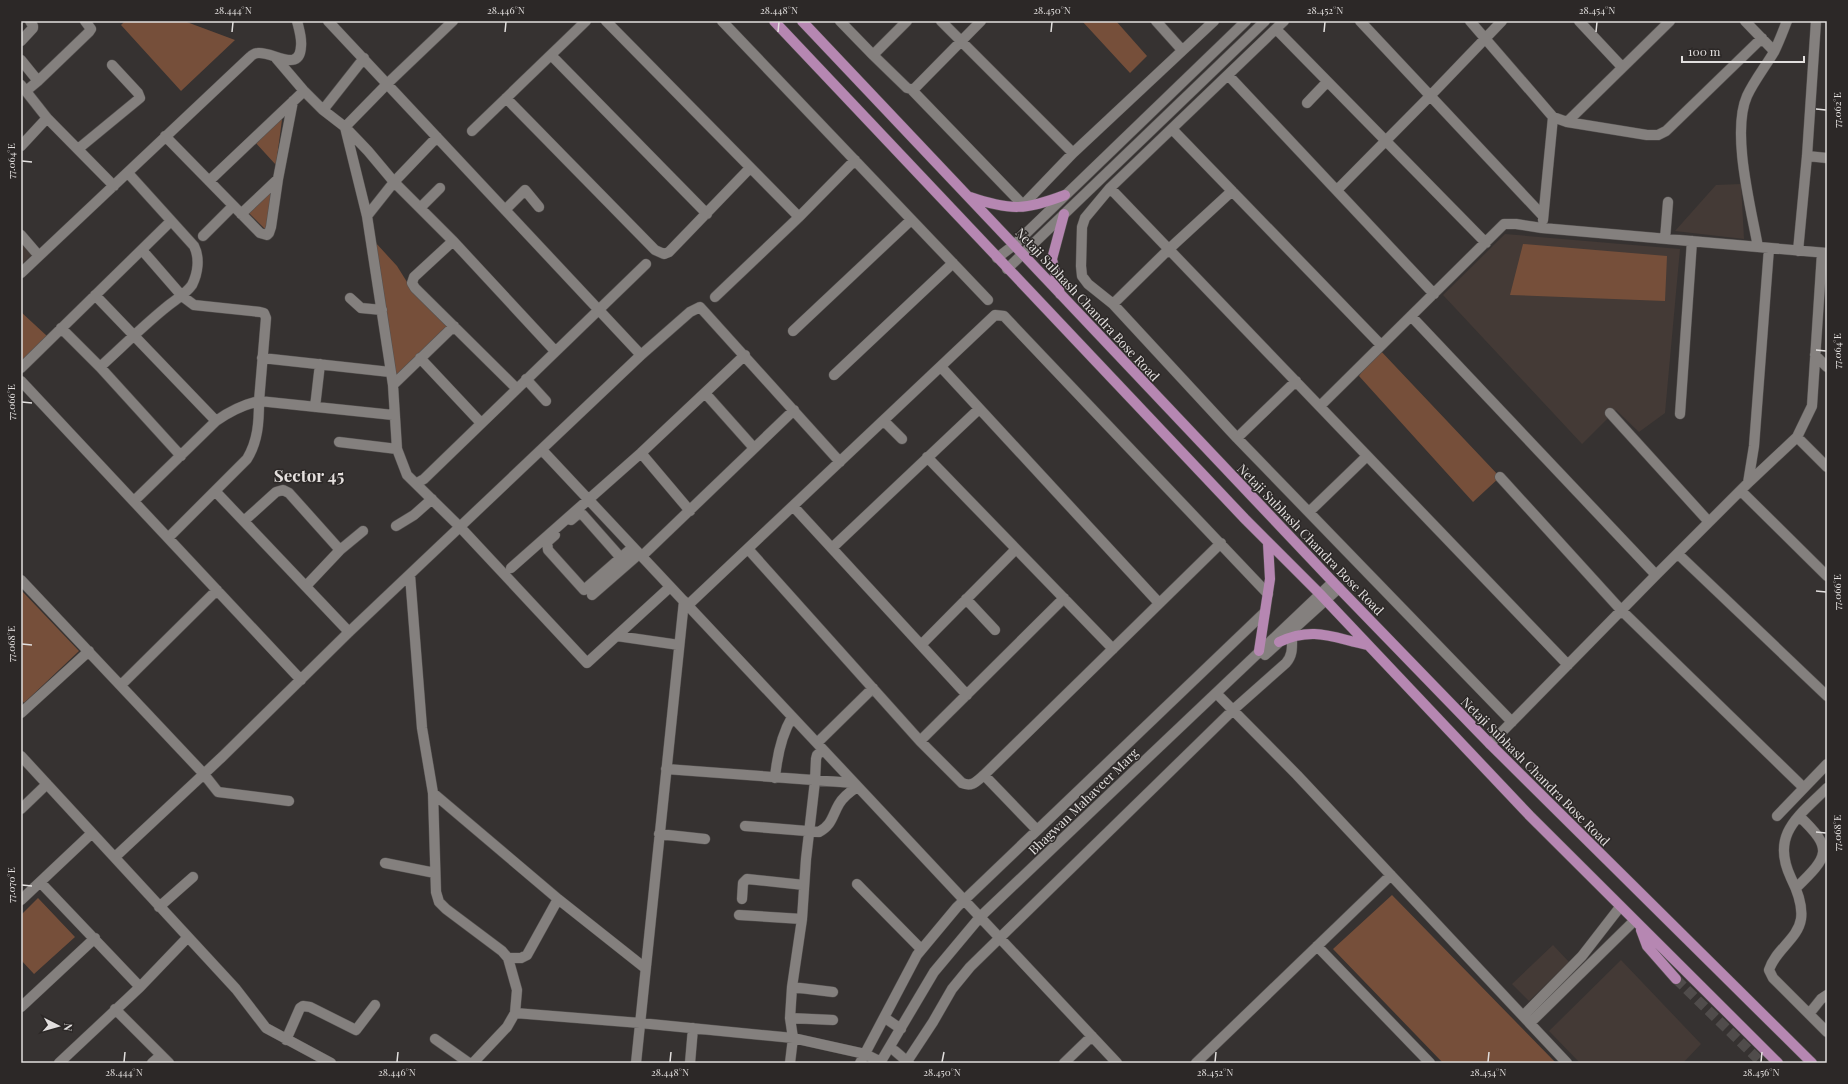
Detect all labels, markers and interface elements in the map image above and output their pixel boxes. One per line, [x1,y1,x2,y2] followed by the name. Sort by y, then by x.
[214,3,252,17] text: 28.444°N
[487,3,525,17] text: 28.446°N
[760,3,798,17] text: 28.448°N
[1033,3,1071,17] text: 28.450°N
[1307,3,1343,17] text: 28.452°N
[1579,3,1615,17] text: 28.454°N
[1682,38,1804,64] scale bar
[1688,43,1721,59] text: 100 m
[1830,92,1844,128] text: 77.062°E
[4,143,18,179] text: 77.064°E
[1012,224,1164,385] street label: Netaji Subhash Chandra Bose Road
[1830,333,1844,369] text: 77.064°E
[4,384,18,420] text: 77.066°E
[1234,460,1388,619] street label: Netaji Subhash Chandra Bose Road
[274,464,344,486] district label: Sector 45
[1830,574,1844,610] text: 77.066°E
[4,626,18,662] text: 77.068°E
[1458,693,1614,849] street label: Netaji Subhash Chandra Bose Road
[1024,744,1142,858] street label: Bhagwan Mahaveer Marg
[1830,815,1844,851] text: 77.068°E
[4,867,18,903] text: 77.070°E
[38,1006,78,1046] north arrow
[61,1022,76,1032] text: N
[105,1065,143,1079] text: 28.444°N
[378,1065,416,1079] text: 28.446°N
[651,1065,689,1079] text: 28.448°N
[923,1065,961,1079] text: 28.450°N
[1197,1065,1233,1079] text: 28.452°N
[1470,1065,1506,1079] text: 28.454°N
[1742,1065,1780,1079] text: 28.456°N

